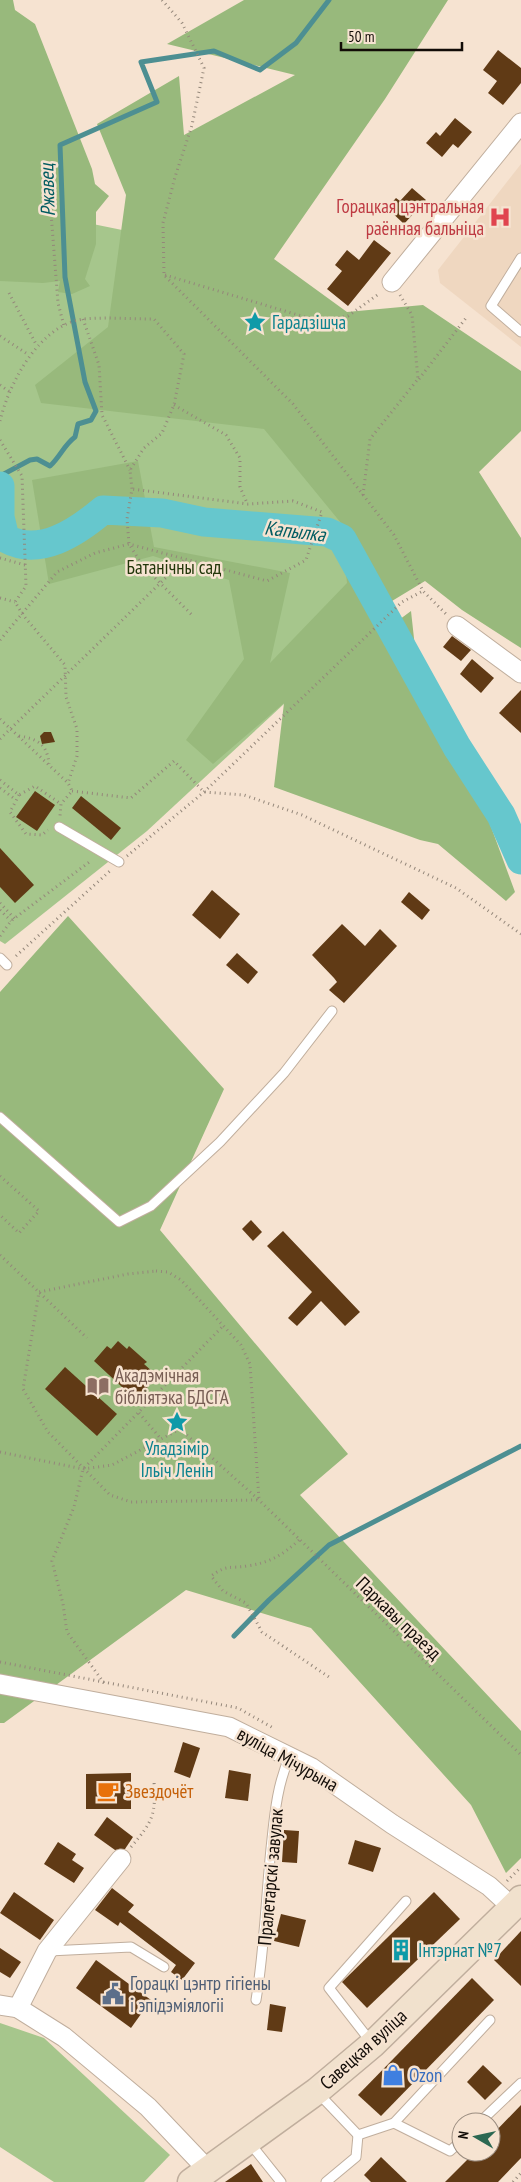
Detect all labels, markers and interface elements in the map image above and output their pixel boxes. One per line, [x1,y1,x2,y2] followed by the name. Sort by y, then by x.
[341,20,462,52] scale bar
[348,27,374,46] text: 50 m
[33,162,61,217] water label: Ржавец
[336,194,484,240] place label: Горацкая цэнтральная раённая бальніца
[487,204,513,230] hospital icon: Горацкая цэнтральная раённая бальніца
[242,309,268,335] place icon: Гарадзішча
[272,310,346,334] place label: Гарадзішча
[263,514,328,548] water label: Капылка
[127,555,222,579] park label: Батанічны сад
[115,1363,229,1409] place label: Акадэмічная бібліятэка БДСГА
[85,1373,111,1399] library icon: Акадэмічная бібліятэка БДСГА
[164,1409,190,1435] place icon: Уладзімір Ільіч Ленін
[141,1436,214,1482] place label: Уладзімір Ільіч Ленін
[351,1571,447,1665] street label: Паркавы праезд
[233,1721,343,1797] street label: вуліца Мічурына
[95,1778,121,1804] cafe icon: Звездочёт
[125,1779,194,1803] place label: Звездочёт
[252,1807,288,1946] street label: Пралетарскі завулак
[388,1937,414,1963] building icon: Інтэрнат №7
[418,1938,502,1962] place label: Інтэрнат №7
[130,1971,271,2017] place label: Горацкі цэнтр гігіены і эпідэміялогіі
[100,1981,126,2007] public building icon: Горацкі цэнтр гігіены і эпідэміялогіі
[314,2004,412,2094] street label: Савецкая вуліца
[380,2062,406,2088] shop icon: Ozon
[409,2063,442,2087] place label: Ozon
[451,2112,501,2162] north arrow
[454,2130,473,2140] text: N

